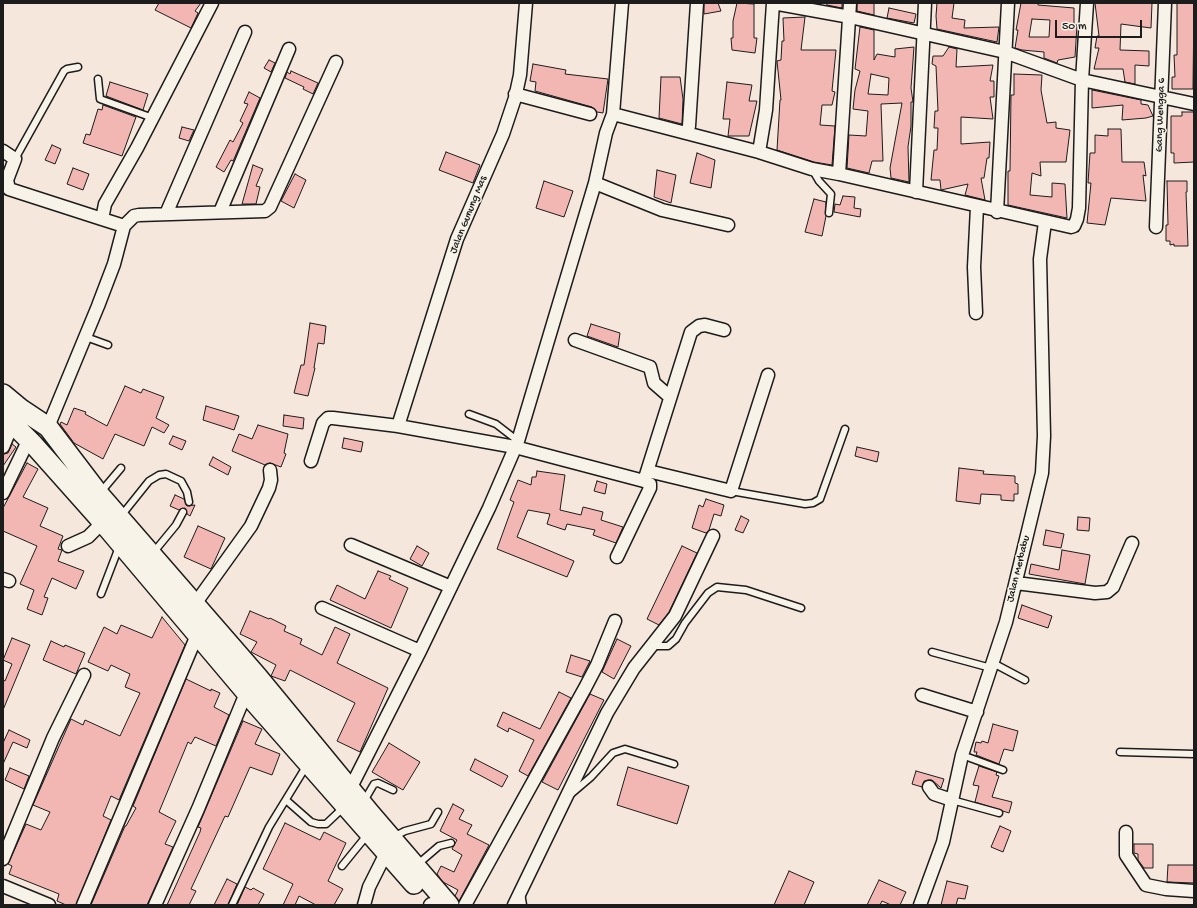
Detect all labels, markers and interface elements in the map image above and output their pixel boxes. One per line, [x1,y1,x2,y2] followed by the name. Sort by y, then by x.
[1057,12,1144,38] scale bar
[1062,20,1087,34] text: 50 m
[1153,78,1169,152] street label: Gang Wengga 6
[447,174,491,256] street label: Jalan Gunung Mas
[1004,534,1034,604] street label: Jalan Merbabu

